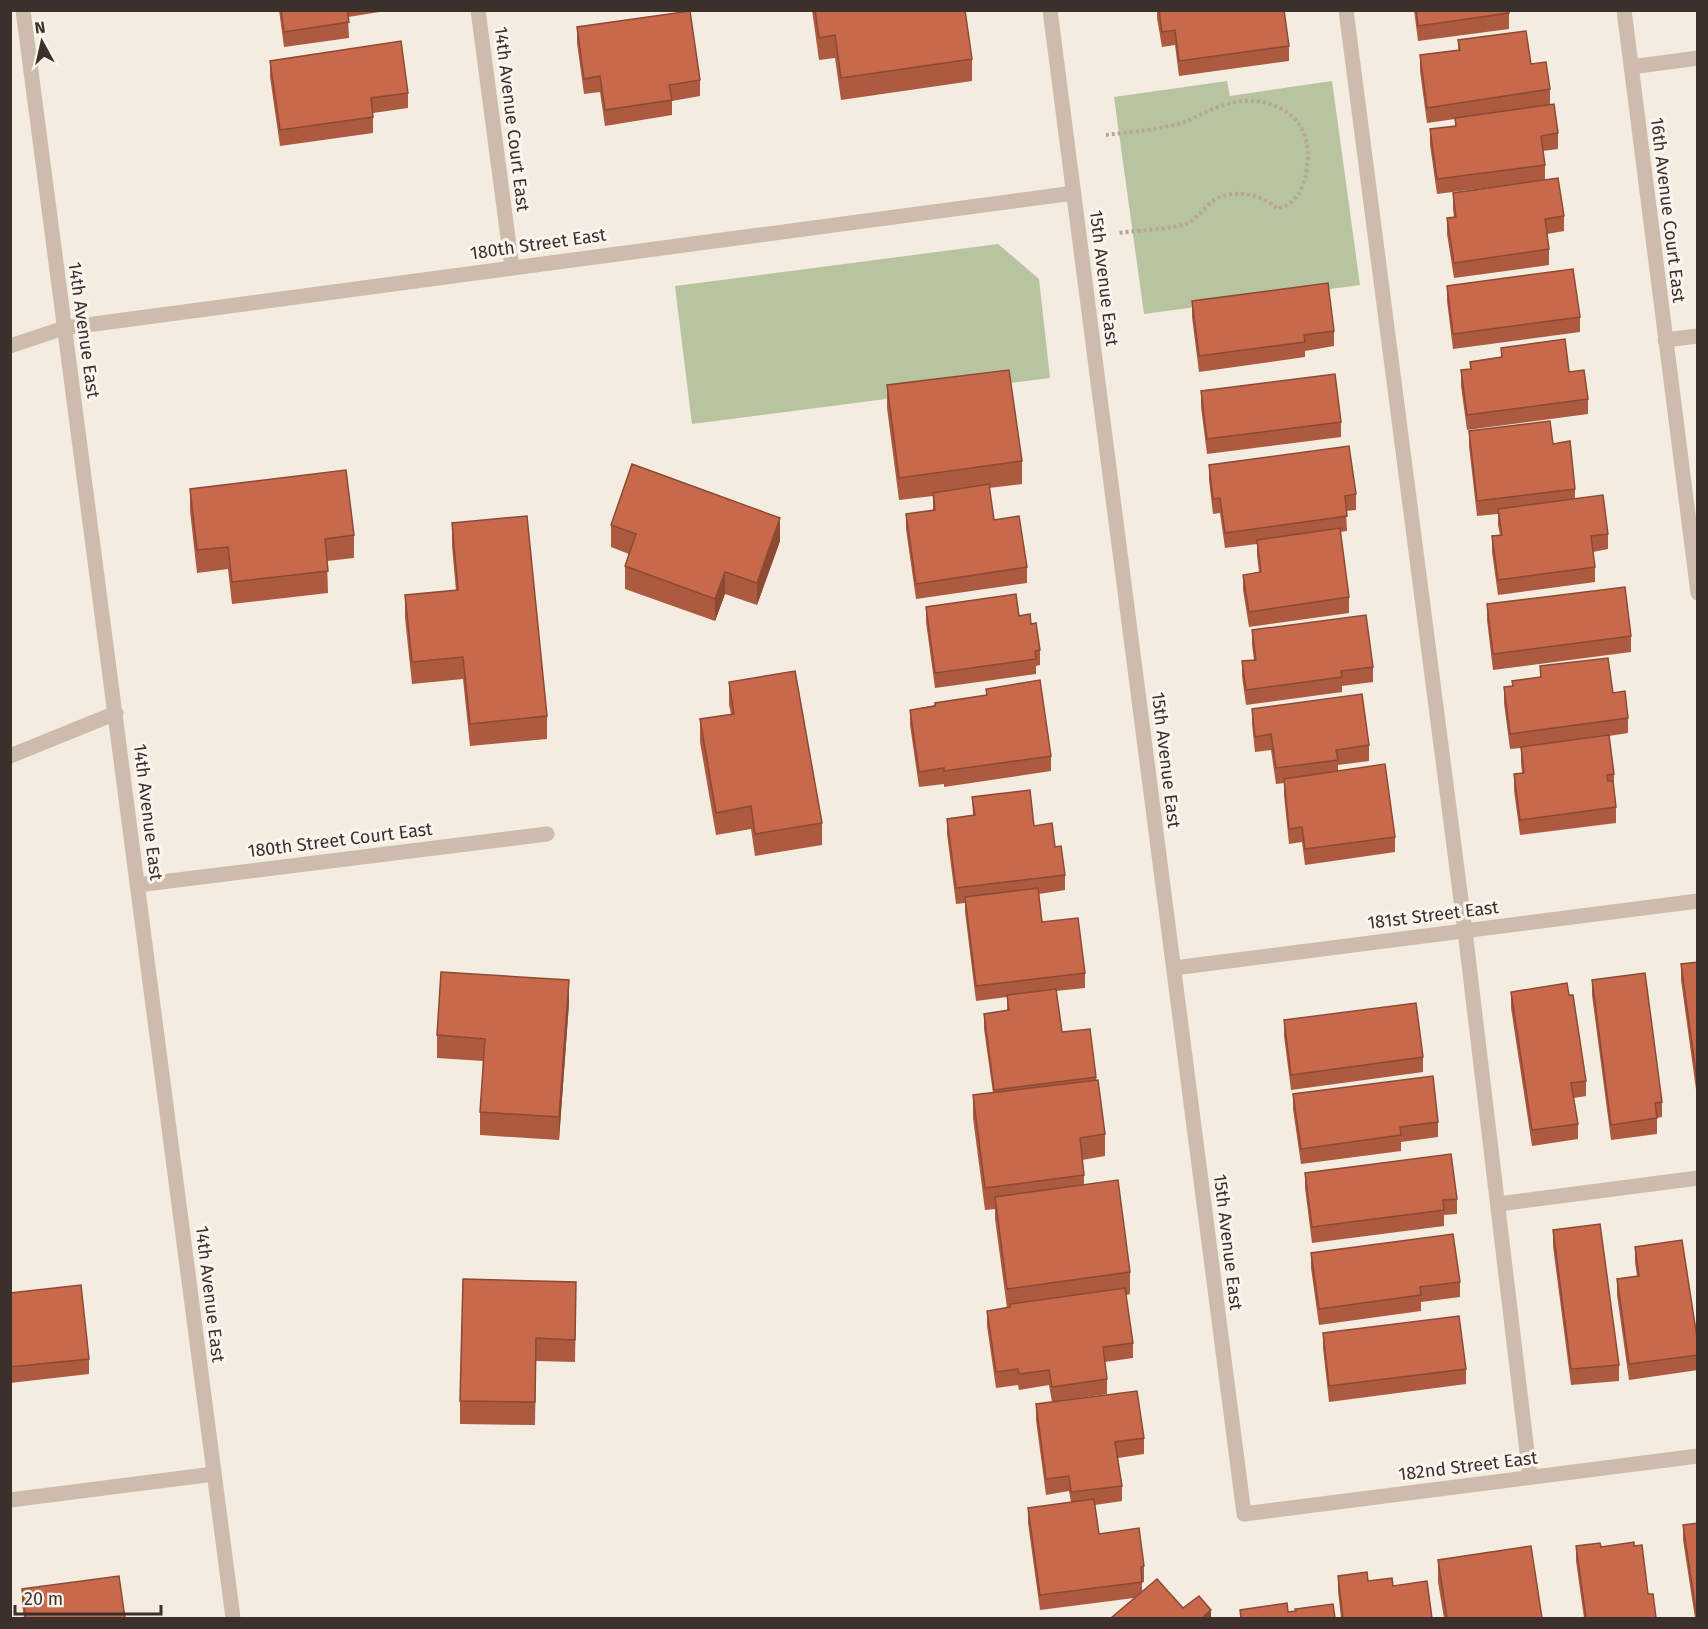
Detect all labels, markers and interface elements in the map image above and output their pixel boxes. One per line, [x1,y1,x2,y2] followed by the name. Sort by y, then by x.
[12,12,72,72] north arrow
[33,17,47,38] text: N
[490,25,534,213] street label: 14th Avenue Court East
[1646,116,1690,304] street label: 16th Avenue Court East
[1085,209,1123,348] street label: 15th Avenue East
[469,223,608,264] street label: 180th Street East
[64,260,105,400] street label: 14th Avenue East
[1147,691,1185,830] street label: 15th Avenue East
[129,742,167,882] street label: 14th Avenue East
[246,818,434,862] street label: 180th Street Court East
[1366,896,1500,934] street label: 181st Street East
[1209,1173,1247,1312] street label: 15th Avenue East
[191,1224,229,1364] street label: 14th Avenue East
[1397,1446,1539,1485] street label: 182nd Street East
[15,1578,160,1616] scale bar
[24,1588,63,1610] text: 20 m

